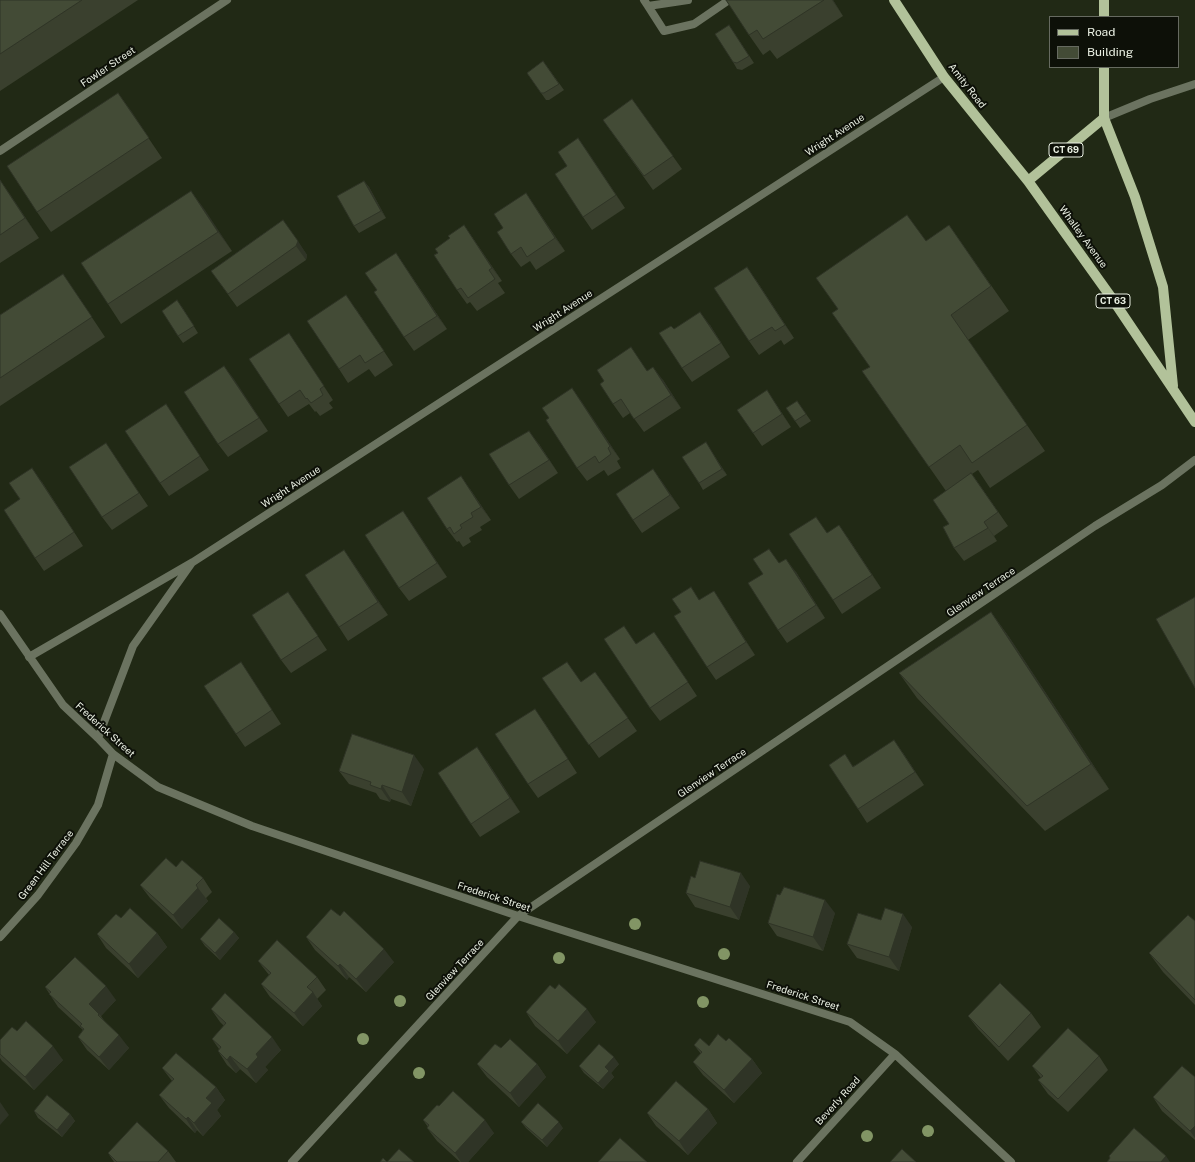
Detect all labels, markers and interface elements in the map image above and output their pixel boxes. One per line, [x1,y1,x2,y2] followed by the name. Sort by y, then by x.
[1049,16,1179,68] legend
[1087,25,1115,39] text: Road
[78,44,138,90] street label: Fowler Street
[1087,45,1133,59] text: Building
[946,61,988,111] street label: Amity Road
[803,111,867,159] street label: Wright Avenue
[1049,143,1083,157] road number: CT 69
[1056,203,1110,271] street label: Whalley Avenue
[531,287,595,335] street label: Wright Avenue
[1096,294,1130,308] road number: CT 63
[259,463,323,511] street label: Wright Avenue
[945,565,1017,619] street label: Glenview Terrace
[73,700,137,760] street label: Frederick Street
[676,746,748,800] street label: Glenview Terrace
[16,828,76,902] street label: Green Hill Terrace
[456,880,532,914] street label: Frederick Street
[423,937,487,1003] street label: Glenview Terrace
[765,979,841,1013] street label: Frederick Street
[813,1074,863,1128] street label: Beverly Road

